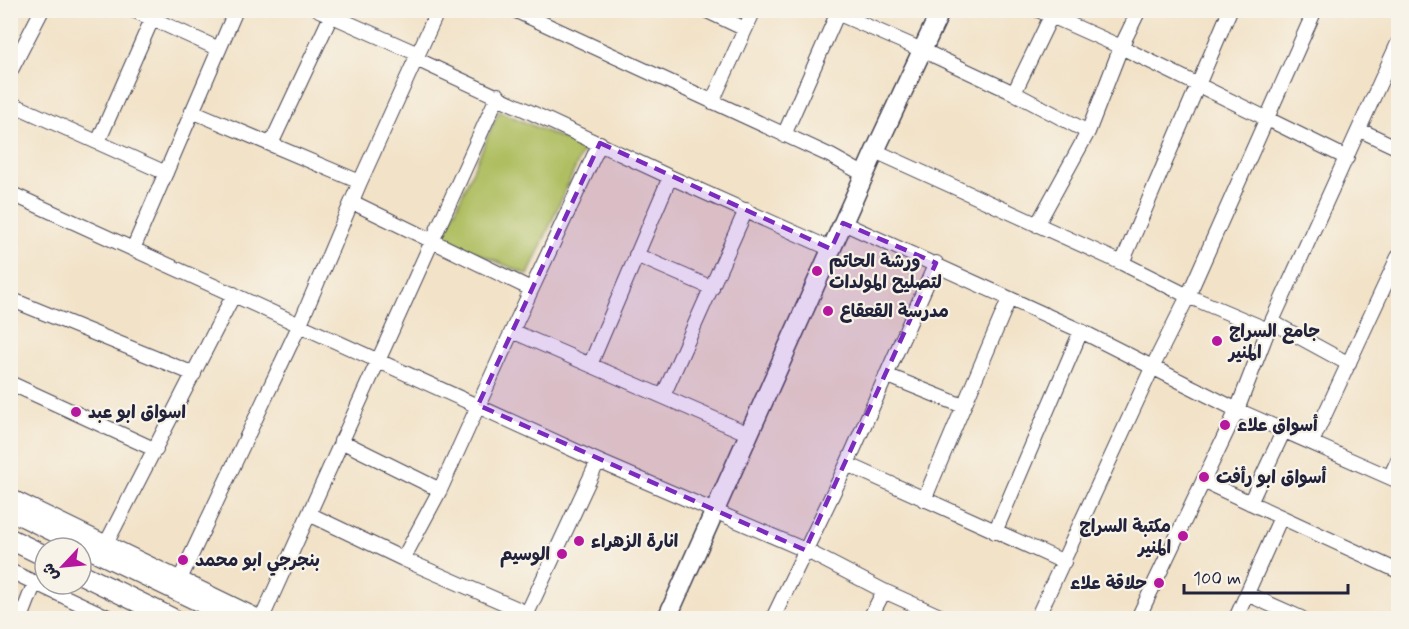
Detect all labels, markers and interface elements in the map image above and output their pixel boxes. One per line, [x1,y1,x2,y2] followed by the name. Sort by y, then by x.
[829,250,942,295] place label: ورشة الحاتم لتصليح المولدات
[810,264,824,278] marker: ورشة الحاتم لتصليح المولدات
[840,300,949,324] place label: مدرسة القعقاع
[821,304,835,318] marker: مدرسة القعقاع
[1227,320,1320,365] place label: جامع السراج المنير
[1210,334,1224,348] marker: جامع السراج المنير
[88,401,186,425] place label: اسواق ابو عبد
[69,405,83,419] marker: اسواق ابو عبد
[1237,414,1318,438] place label: أسواق علاء
[1218,418,1232,432] marker: أسواق علاء
[1216,466,1327,490] place label: أسواق ابو رأفت
[1197,470,1211,484] marker: أسواق ابو رأفت
[1079,515,1171,560] place label: مكتبة السراج المنير
[1176,529,1190,543] marker: مكتبة السراج المنير
[591,530,678,554] place label: انارة الزهراء
[572,534,586,548] marker: انارة الزهراء
[33,536,93,596] north arrow
[500,543,550,568] place label: الوسيم
[555,547,569,561] marker: الوسيم
[195,549,320,576] place label: بنجرجي ابو محمد
[176,553,190,567] marker: بنجرجي ابو محمد
[1184,557,1348,595] scale bar
[38,559,64,584] text: ش
[1193,567,1241,591] text: 100 m
[1070,572,1147,596] place label: حلاقة علاء
[1152,576,1166,590] marker: حلاقة علاء

